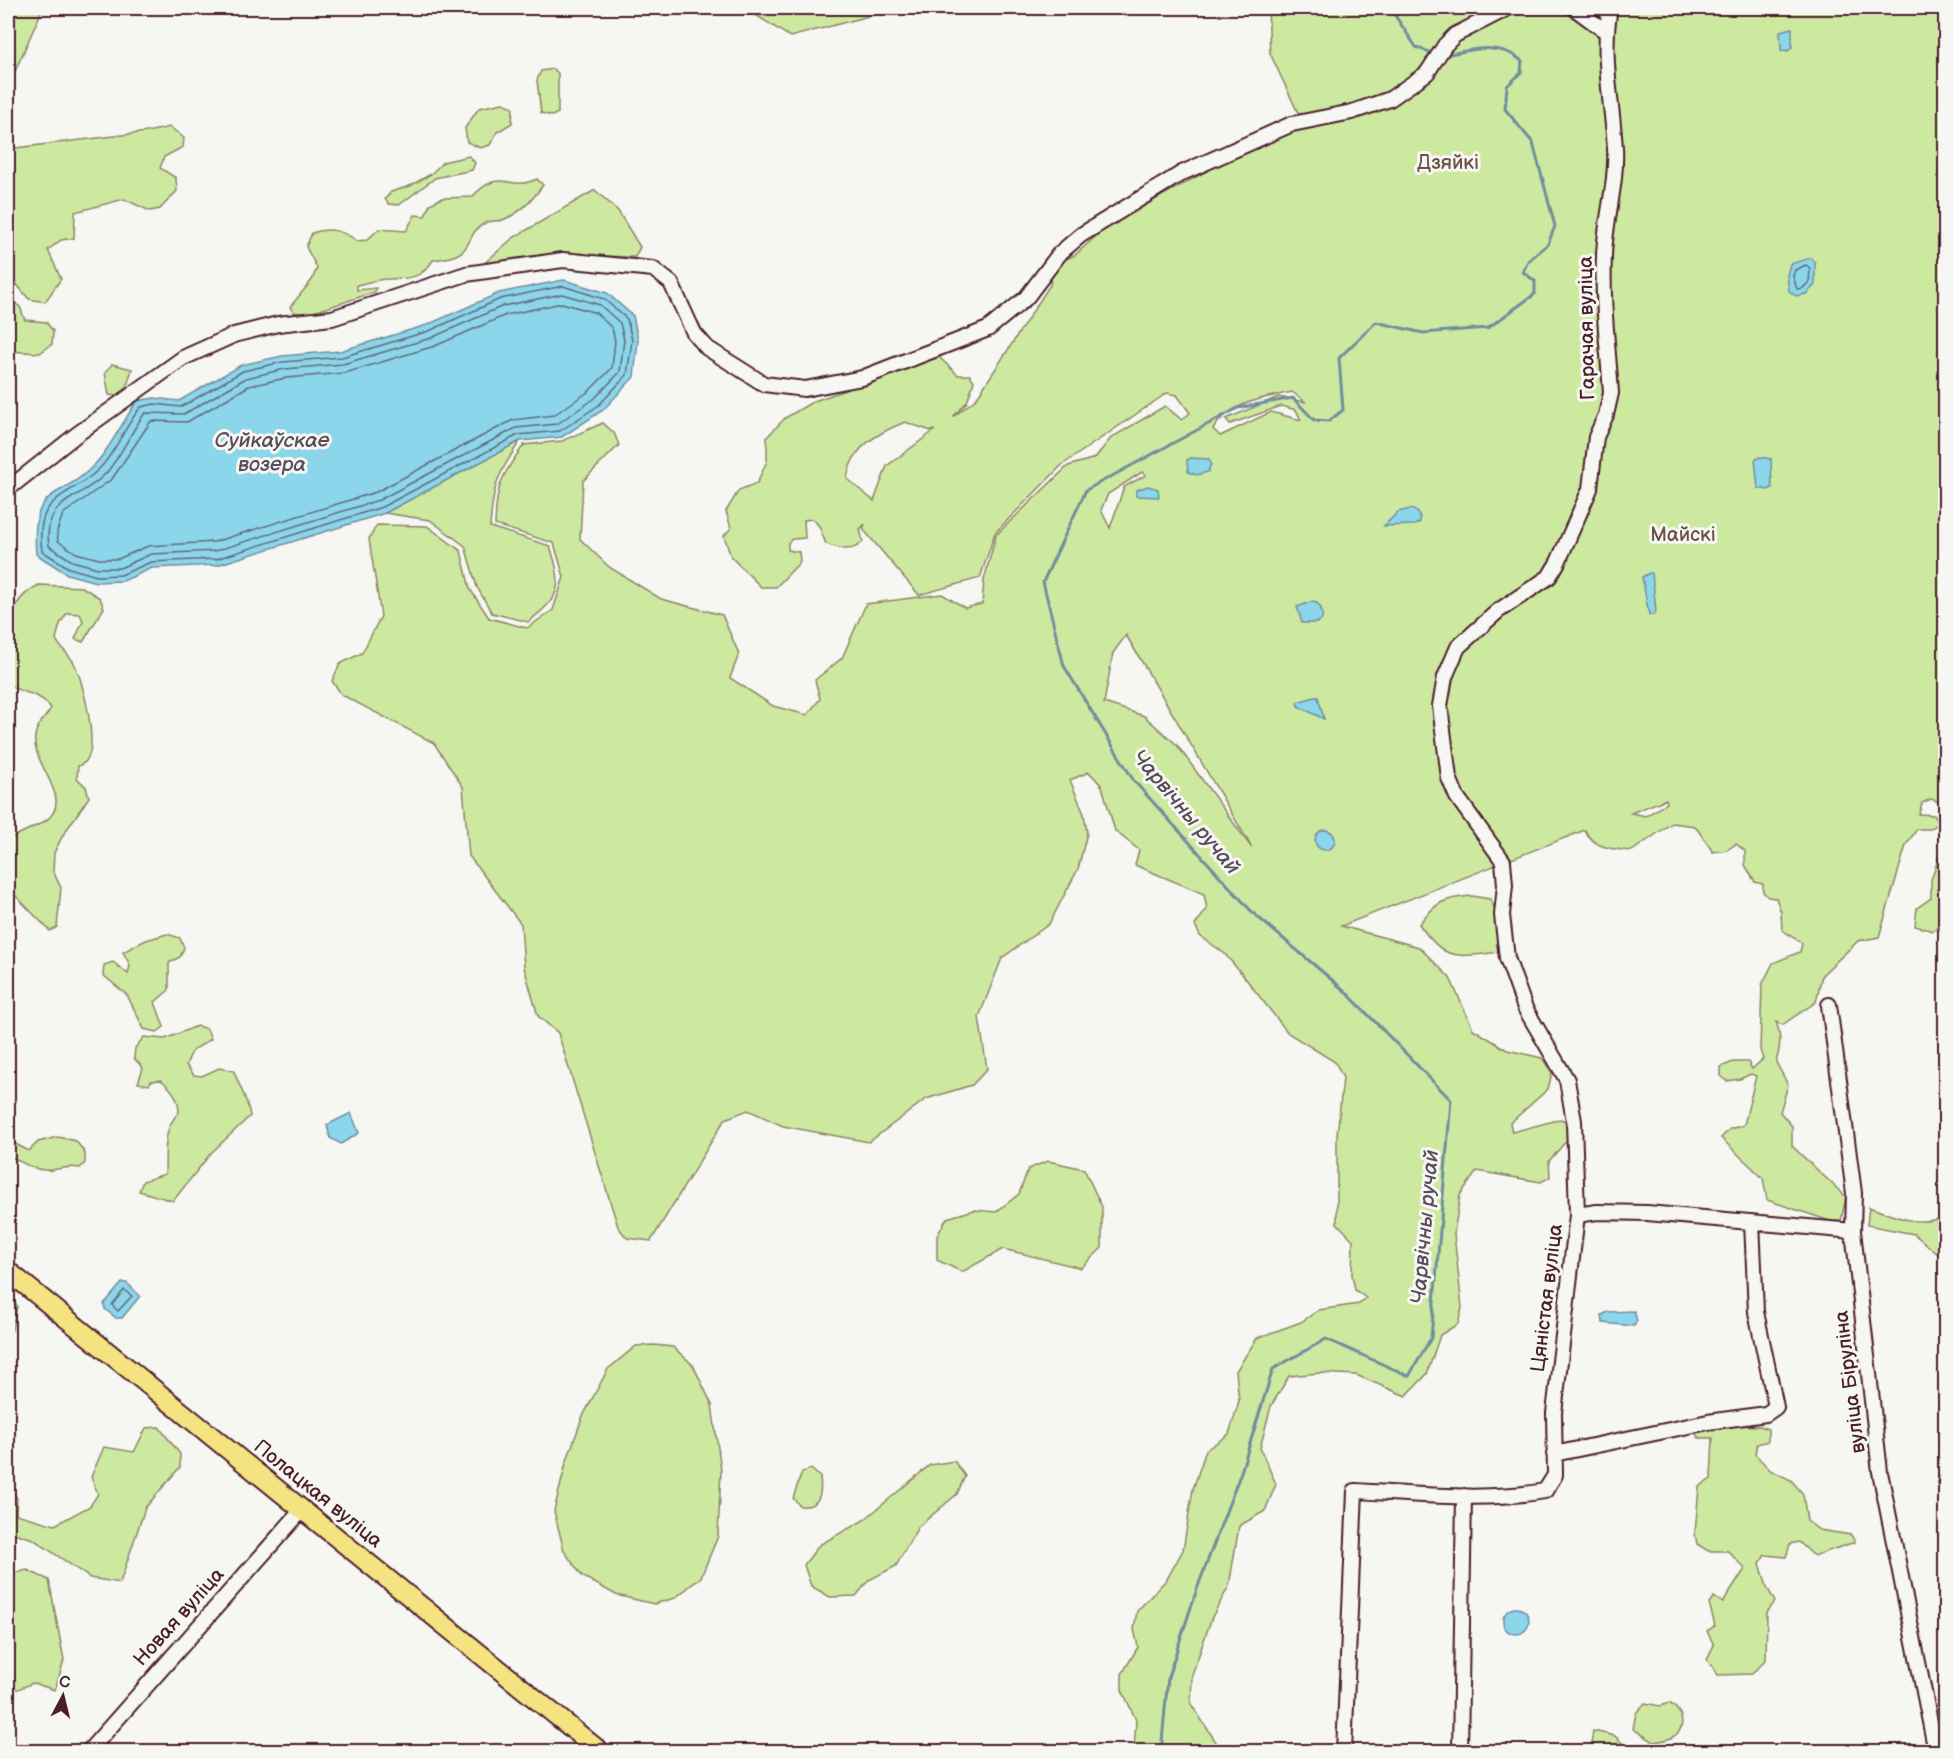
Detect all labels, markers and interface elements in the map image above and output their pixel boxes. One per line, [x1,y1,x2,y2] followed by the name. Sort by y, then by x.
[1417,151,1479,175] park label: Дзяйкі
[1574,256,1600,400] street label: Гарачая вуліца
[215,428,330,477] water label: Суйкаўскае возера
[1650,523,1716,547] park label: Майскі
[1127,745,1245,879] water label: Чарвічны ручай
[1406,1149,1444,1305] water label: Чарвічны ручай
[1526,1222,1568,1374] street label: Цяністая вуліца
[1829,1309,1871,1455] street label: вуліца Біруліна
[249,1435,387,1553] street label: Полацкая вуліца
[129,1563,229,1671] street label: Новая вуліца
[33,1666,93,1726] north arrow
[58,1672,71,1693] text: С

